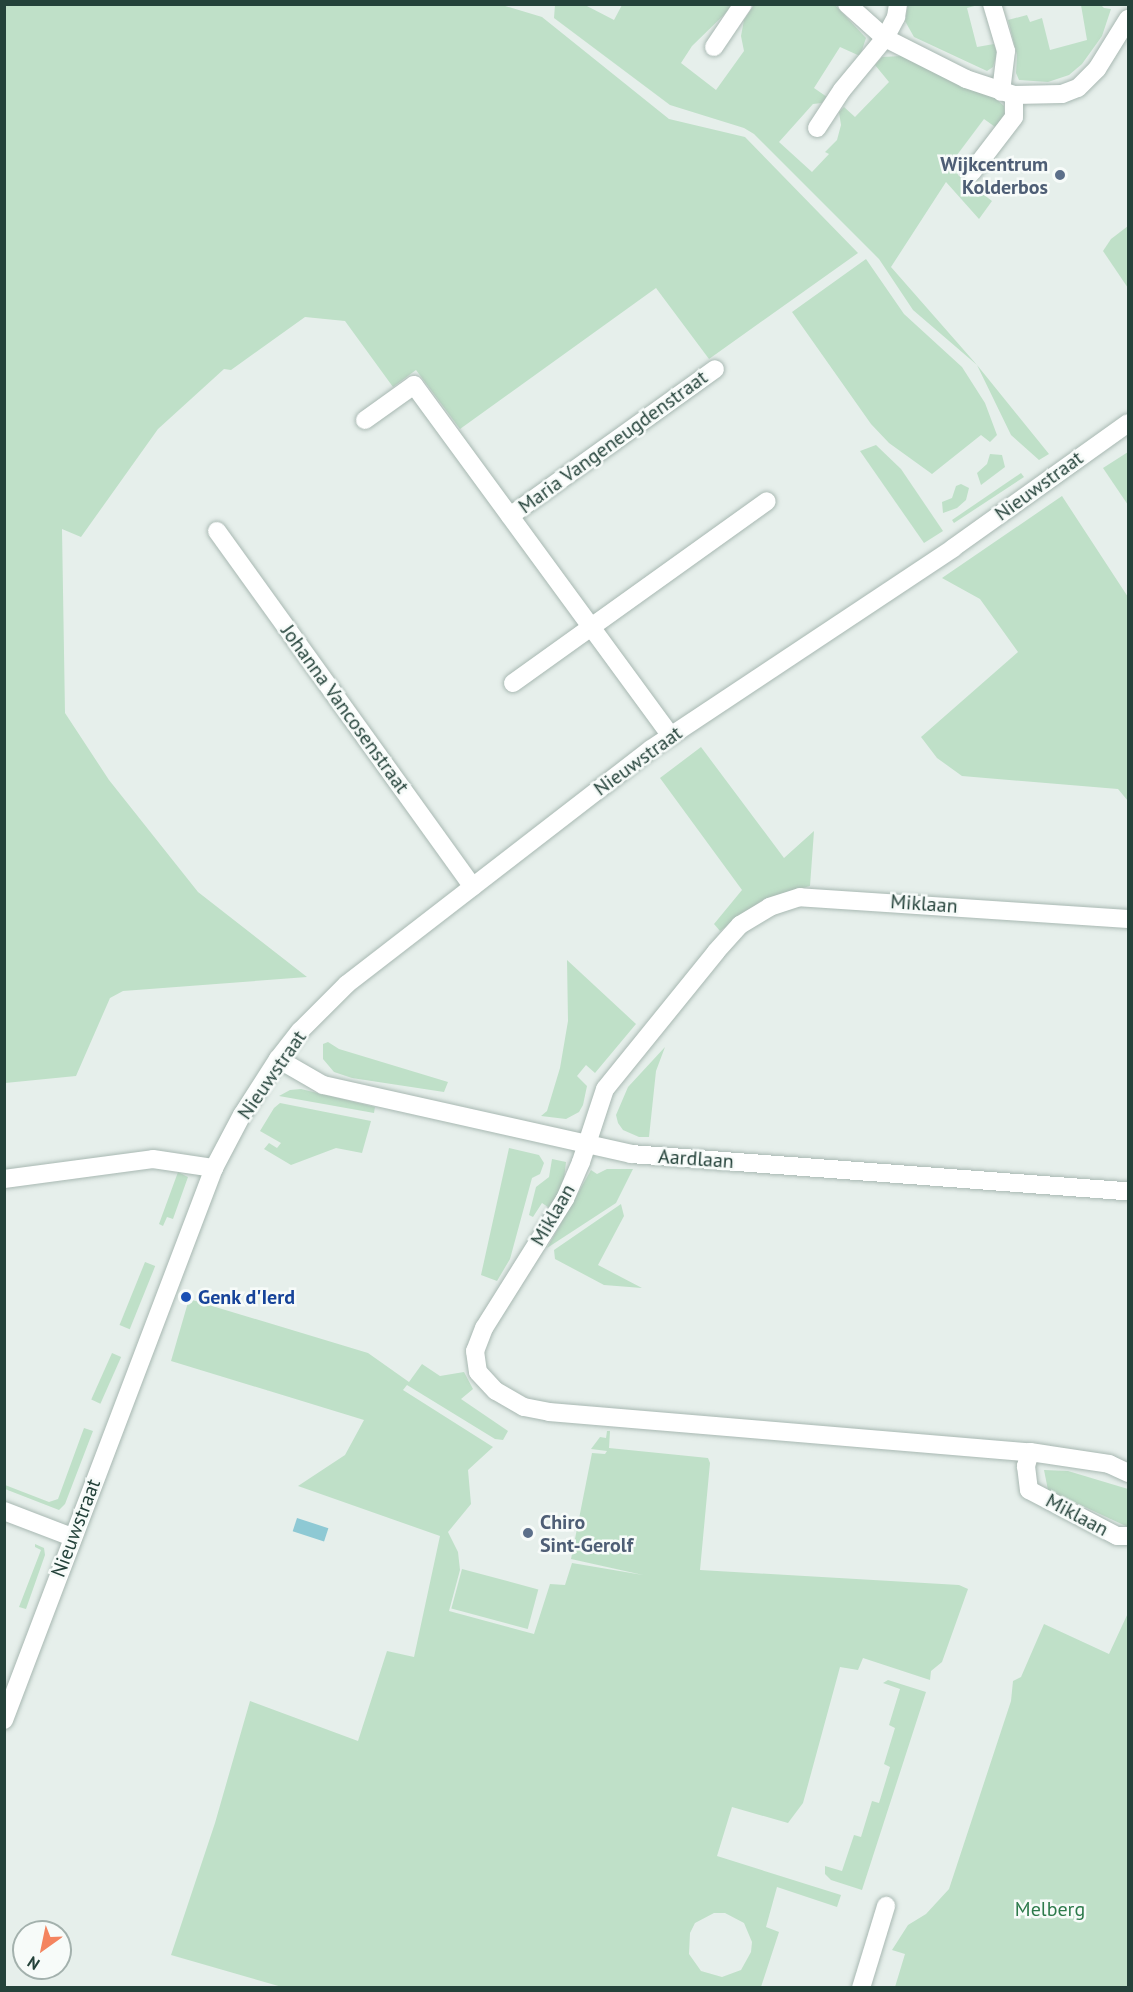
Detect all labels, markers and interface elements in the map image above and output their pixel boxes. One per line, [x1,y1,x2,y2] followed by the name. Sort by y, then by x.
[940,152,1048,199] place label: Wijkcentrum Kolderbos
[1053,168,1067,182] marker: Wijkcentrum Kolderbos
[514,365,712,519] street label: Maria Vangeneugdenstraat
[990,446,1088,526] street label: Nieuwstraat
[276,620,414,798] street label: Johanna Vancosenstraat
[589,721,687,801] street label: Nieuwstraat
[890,890,958,918] street label: Miklaan
[233,1026,311,1124] street label: Nieuwstraat
[657,1144,735,1174] street label: Aardlaan
[526,1180,580,1250] street label: Miklaan
[198,1285,296,1309] place label: Genk d'Ierd
[179,1290,193,1304] marker: Genk d'Ierd
[46,1476,106,1580] street label: Nieuwstraat
[1042,1489,1112,1541] street label: Miklaan
[540,1510,633,1557] place label: Chiro Sint-Gerolf
[521,1526,535,1540] marker: Chiro Sint-Gerolf
[1015,1897,1085,1921] park label: Melberg
[12,1920,72,1980] north arrow
[23,1952,43,1975] text: N

